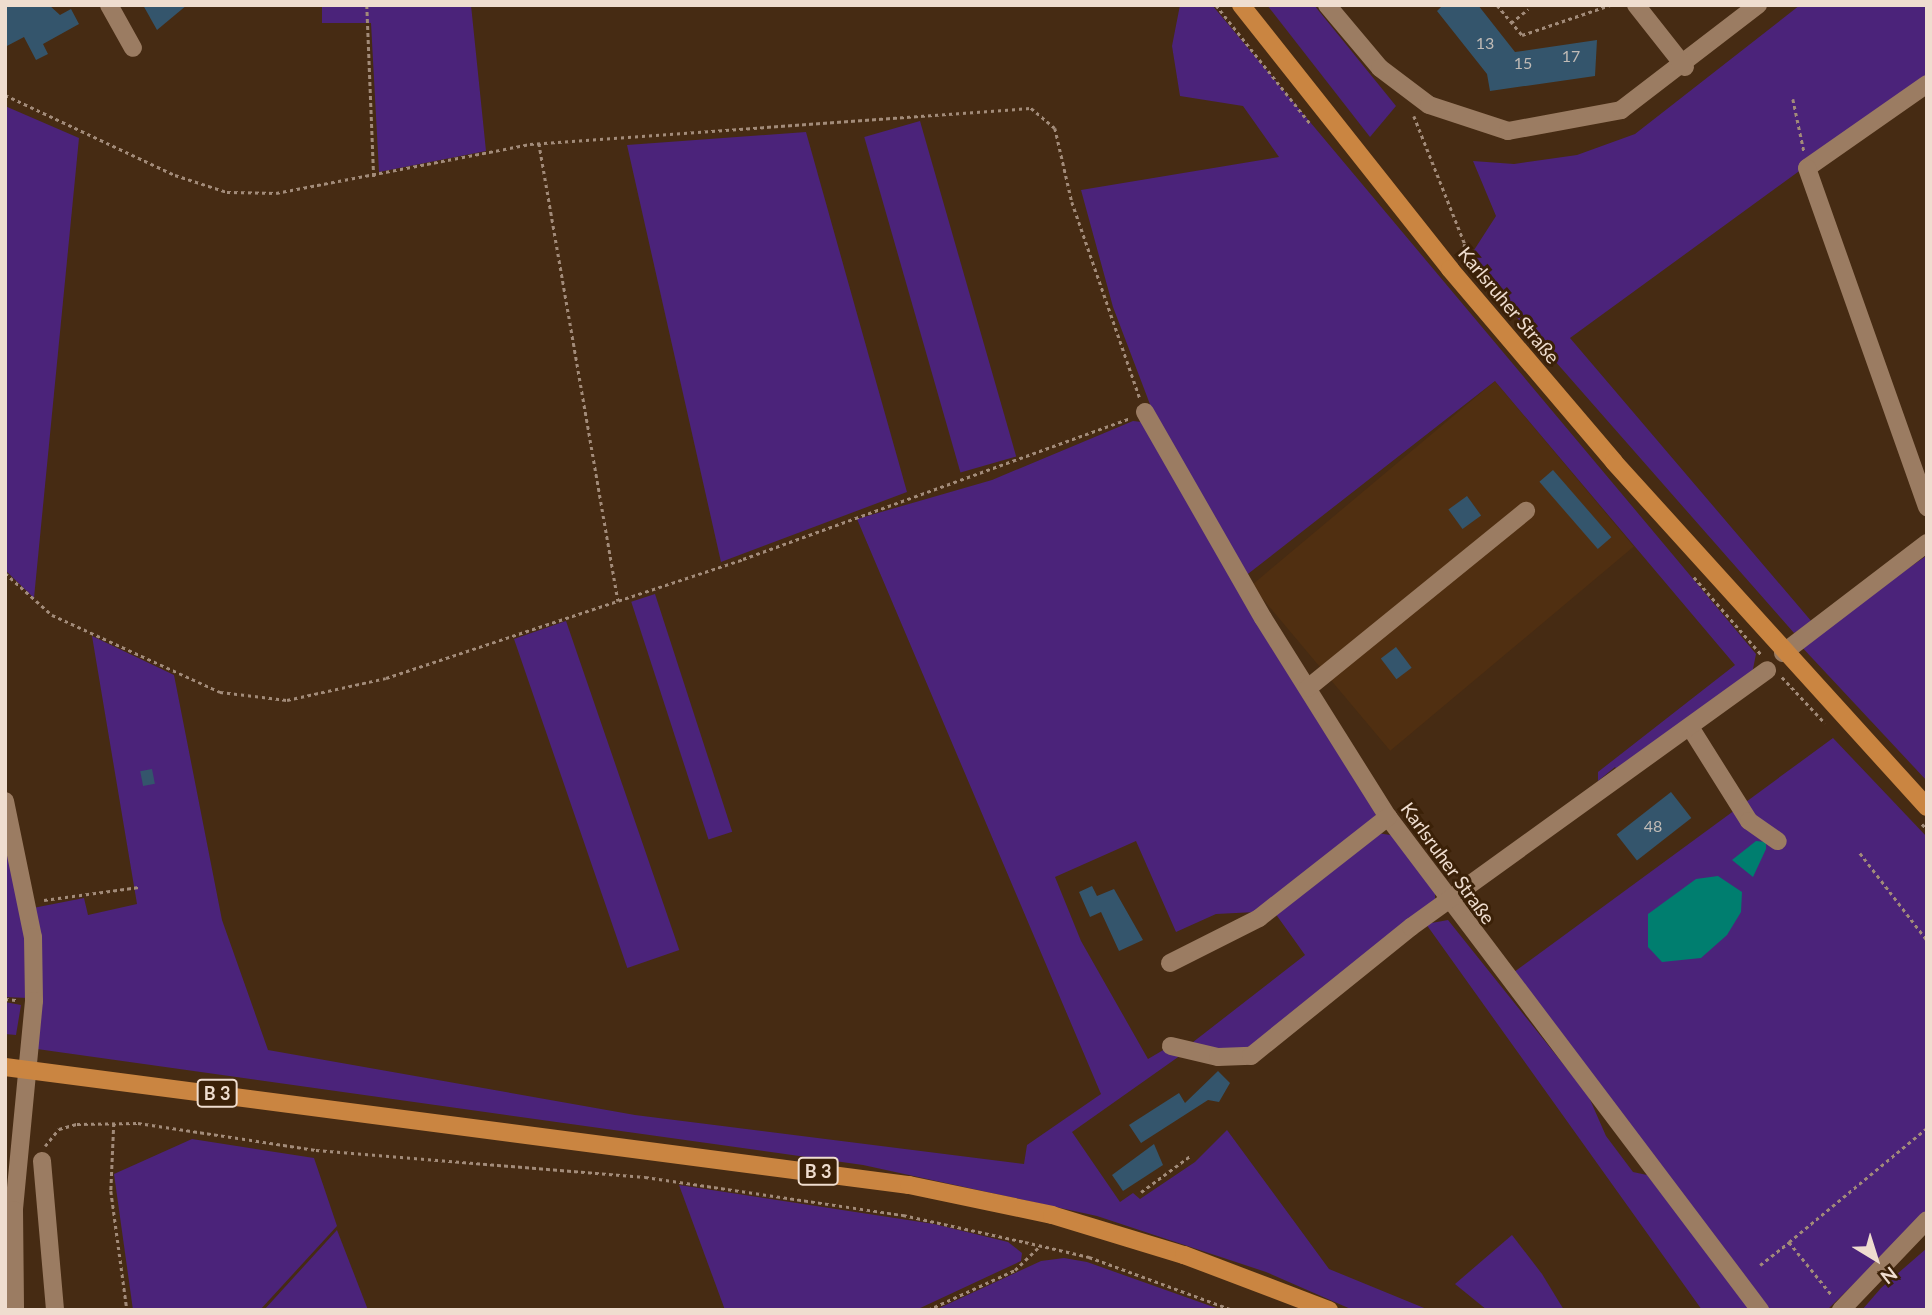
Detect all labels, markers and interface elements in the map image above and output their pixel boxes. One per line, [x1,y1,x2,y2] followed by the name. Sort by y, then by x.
[1476,33,1494,53] house number: 13
[1562,46,1580,66] house number: 17
[1514,53,1532,73] house number: 15
[1454,242,1564,368] street label: Karlsruher Straße
[1396,797,1500,929] street label: Karlsruher Straße
[1644,816,1662,836] house number: 48
[196,1078,238,1108] road number: B 3
[797,1156,839,1186] road number: B 3
[1841,1224,1911,1294] north arrow
[1876,1262,1902,1290] text: N

